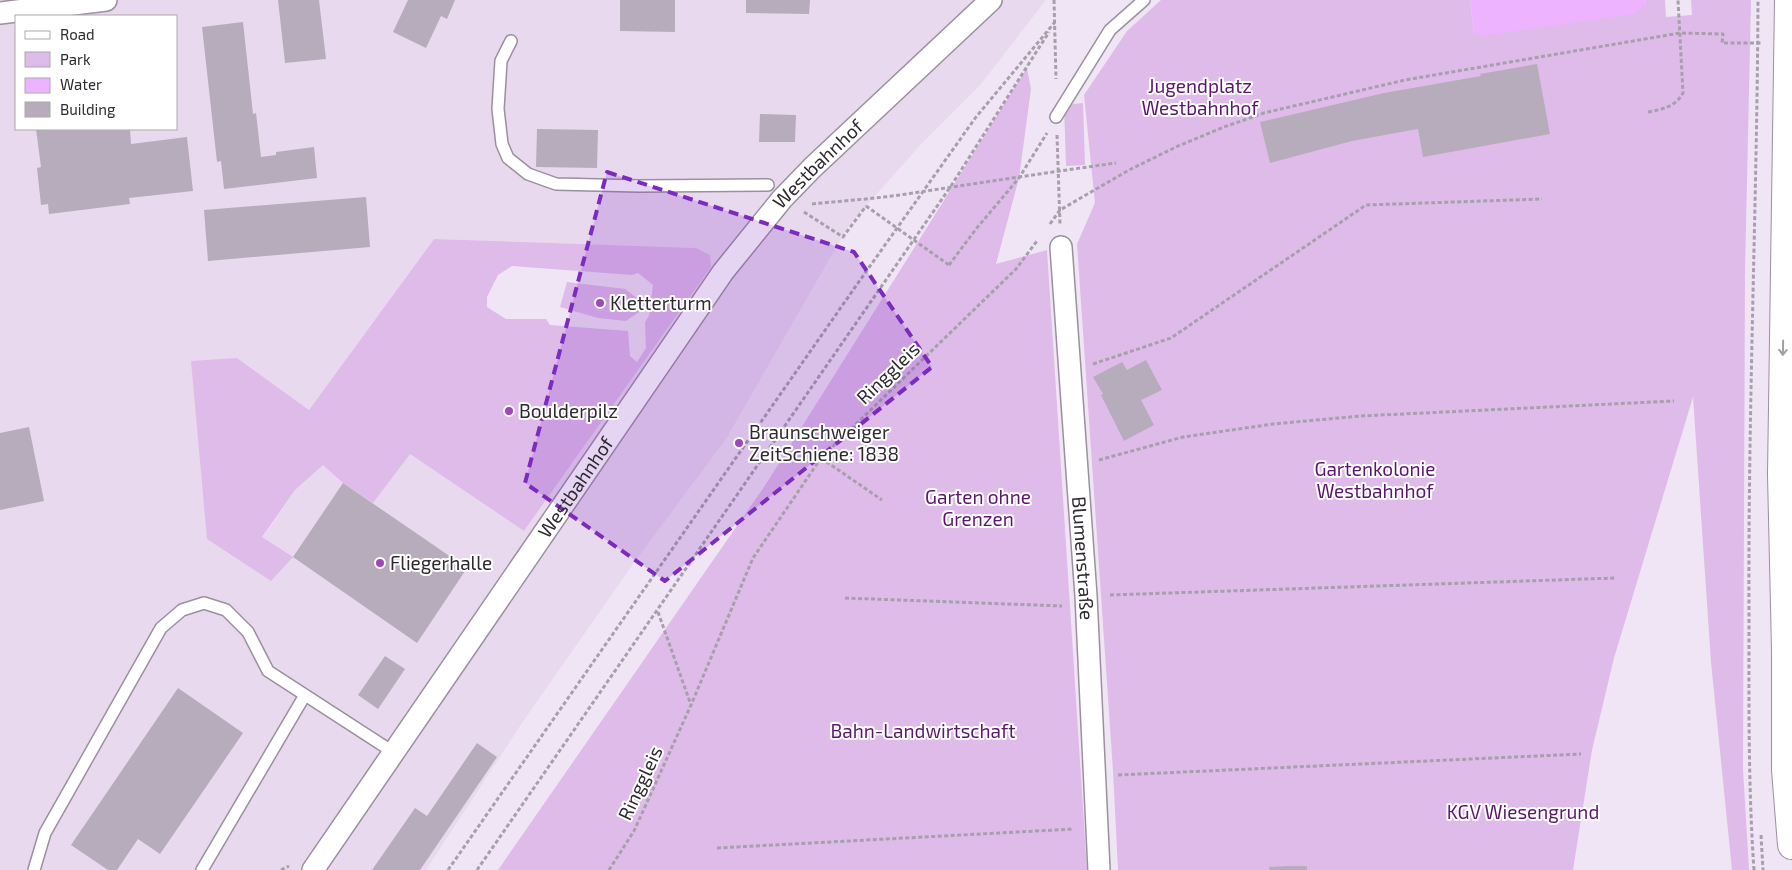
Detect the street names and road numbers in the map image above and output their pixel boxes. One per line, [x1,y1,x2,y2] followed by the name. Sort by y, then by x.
[767,114,868,213] street label: Westbahnhof
[851,337,924,408] street label: Ringgleis
[532,432,618,542] street label: Westbahnhof
[1068,495,1099,621] street label: Blumenstraße
[612,742,667,823] street label: Ringgleis

